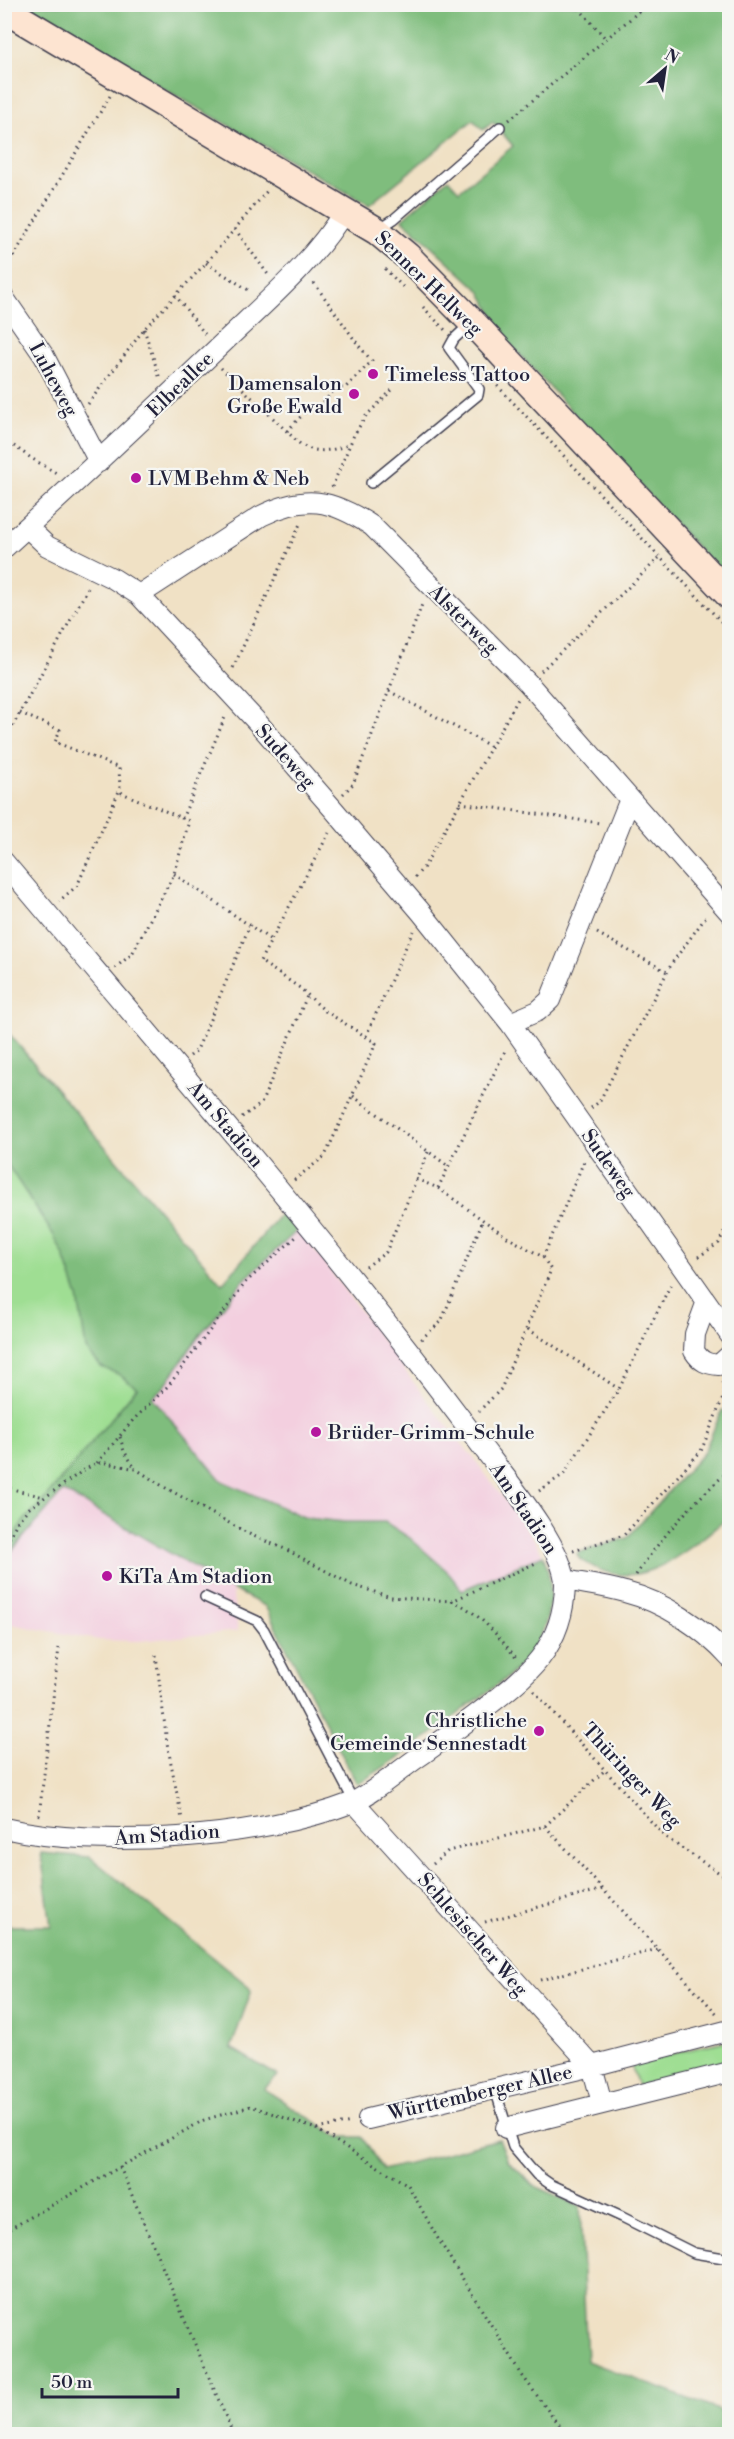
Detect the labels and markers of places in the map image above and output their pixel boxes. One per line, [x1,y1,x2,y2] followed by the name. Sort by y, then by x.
[385,363,530,388] place label: Timeless Tattoo
[366,367,380,381] marker: Timeless Tattoo
[227,372,343,420] place label: Damensalon Große Ewald
[347,387,361,401] marker: Damensalon Große Ewald
[148,467,309,492] place label: LVM Behm & Neb
[129,471,143,485] marker: LVM Behm & Neb
[327,1421,535,1446] place label: Brüder-Grimm-Schule
[309,1425,323,1439] marker: Brüder-Grimm-Schule
[119,1565,272,1590] place label: KiTa Am Stadion
[100,1569,114,1583] marker: KiTa Am Stadion
[330,1709,527,1757] place label: Christliche Gemeinde Sennestadt
[532,1724,546,1738] marker: Christliche Gemeinde Sennestadt

